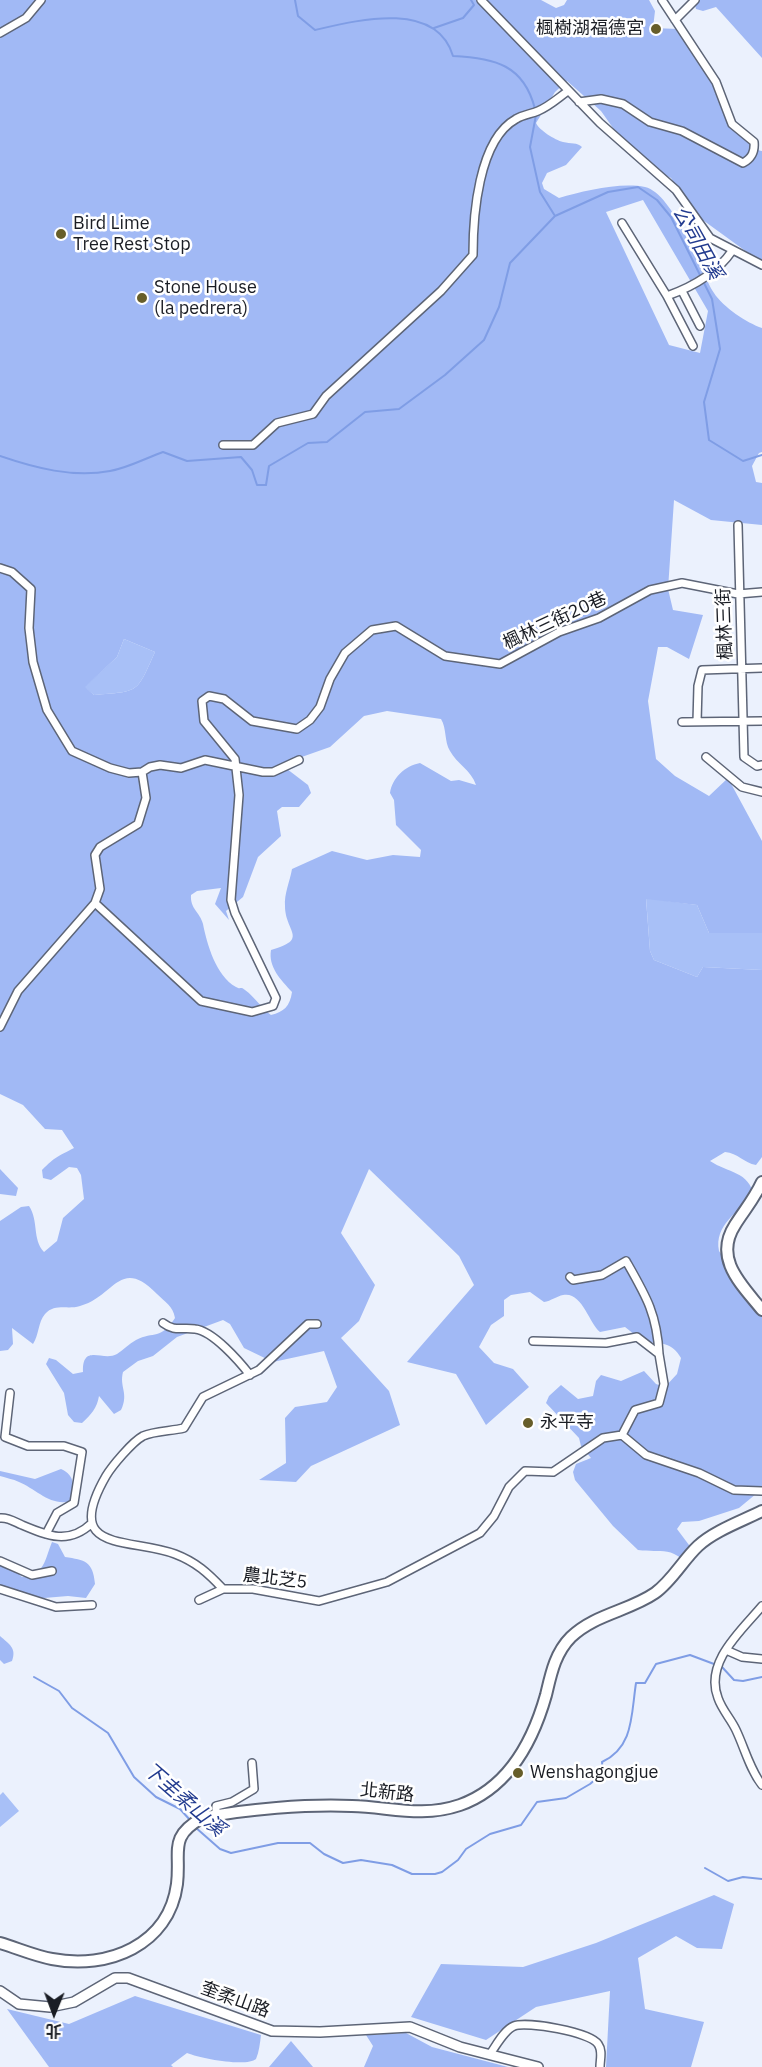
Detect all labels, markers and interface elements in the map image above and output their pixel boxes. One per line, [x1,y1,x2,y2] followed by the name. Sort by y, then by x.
[536,18,644,40] place label: 楓樹湖福德宮
[649,22,663,36] marker: 楓樹湖福德宮
[667,202,727,284] water label: 公司田溪
[73,213,191,256] place label: Bird Lime Tree Rest Stop
[54,227,68,241] marker: Bird Lime Tree Rest Stop
[154,277,257,320] place label: Stone House (la pedrera)
[135,291,149,305] marker: Stone House (la pedrera)
[500,588,610,654] street label: 楓林三街20巷
[713,588,737,660] street label: 楓林三街
[540,1412,594,1434] place label: 永平寺
[521,1416,535,1430] marker: 永平寺
[242,1564,308,1594] street label: 農北芝5
[138,1758,230,1842] water label: 下圭柔山溪
[530,1762,658,1784] place label: Wenshagongjue
[511,1766,525,1780] marker: Wenshagongjue
[359,1779,415,1807] street label: 北新路
[197,1978,273,2022] street label: 奎柔山路
[24,1983,84,2043] north arrow
[46,2021,62,2041] text: 北

